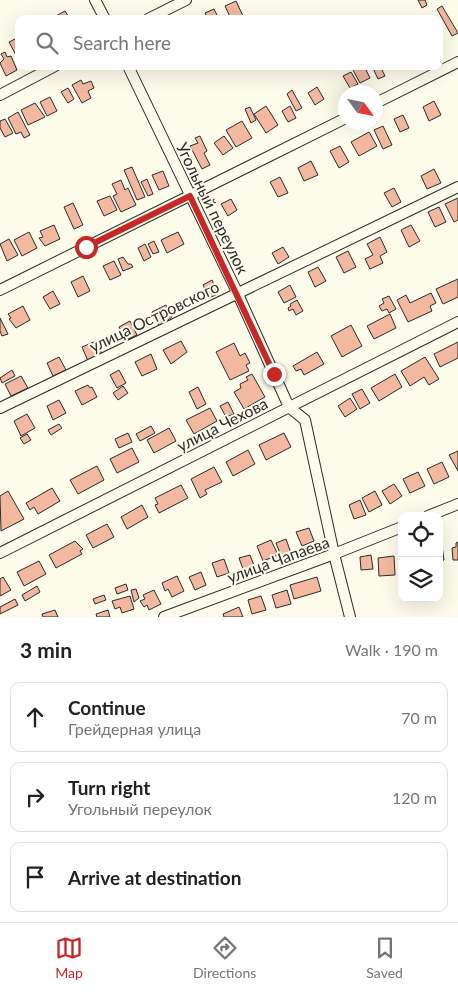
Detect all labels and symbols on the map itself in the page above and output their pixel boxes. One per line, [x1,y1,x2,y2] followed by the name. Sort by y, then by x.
[338,85,383,130] north arrow
[173,139,253,277] street label: Угольный переулок
[75,236,98,259] route start
[86,276,222,356] street label: улица Островского
[263,363,286,386] route end
[174,393,270,455] street label: улица Чехова
[224,532,332,586] street label: улица Чапаева

